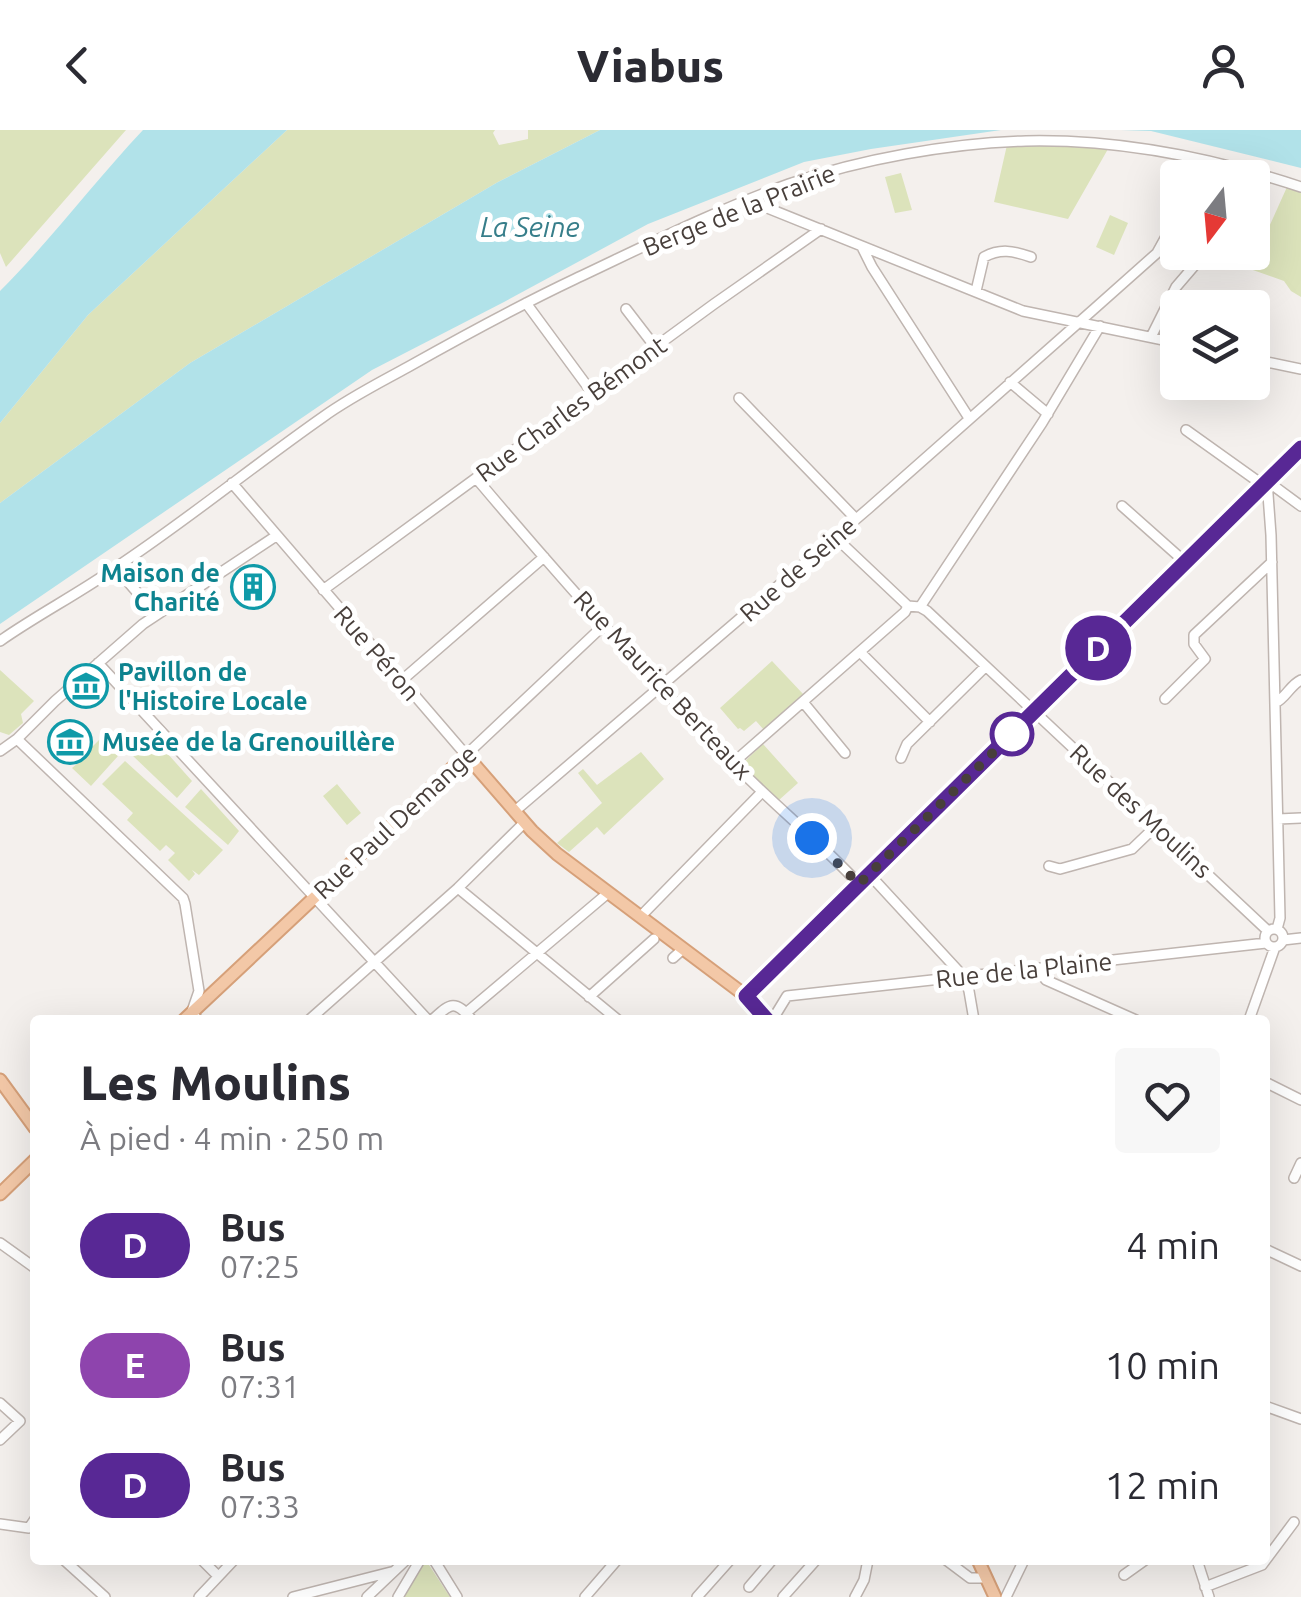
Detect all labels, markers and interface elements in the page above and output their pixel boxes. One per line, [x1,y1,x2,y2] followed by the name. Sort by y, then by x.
[50,38,105,93] icon: back
[1196,38,1251,93] icon: person
[577,40,724,91] text: Viabus
[639,159,839,261] street label: Berge de la Prairie
[1160,160,1270,270] north arrow
[1160,160,1270,400] map controls
[480,211,580,242] water label: La Seine
[1160,290,1270,400] button: layers
[470,331,672,487] street label: Rue Charles Bémont
[734,511,862,627] street label: Rue de Seine
[100,559,220,616] place label: Maison de Charité
[230,564,276,610] building icon: Maison de Charité
[568,585,758,785] street label: Rue Maurice Berteaux
[328,600,426,706] street label: Rue Péron
[1066,616,1130,680] line badge: D
[1085,628,1111,668] text: D
[118,658,308,715] place label: Pavillon de l'Histoire Locale
[63,663,109,709] museum icon: Pavillon de l'Histoire Locale
[991,713,1033,755] unlabelled marker
[47,719,93,765] museum icon: Musée de la Grenouillère
[102,728,395,756] place label: Musée de la Grenouillère
[1065,738,1217,884] street label: Rue des Moulins
[308,740,482,904] street label: Rue Paul Demange
[787,813,837,863] your location
[934,947,1114,993] street label: Rue de la Plaine
[1115,1048,1220,1153] button: heart
[80,1055,351,1109] text: Les Moulins
[80,1120,384,1156] text: À pied · 4 min · 250 m
[220,1206,285,1248] text: Bus
[1126,1224,1220,1266] text: 4 min
[122,1225,148,1265] text: D
[220,1248,300,1284] text: 07:25
[220,1326,285,1368] text: Bus
[1105,1344,1220,1386] text: 10 min
[125,1345,145,1385] text: E
[220,1368,300,1404] text: 07:31
[220,1446,285,1488] text: Bus
[1105,1464,1220,1506] text: 12 min
[122,1465,148,1505] text: D
[220,1488,300,1524] text: 07:33

